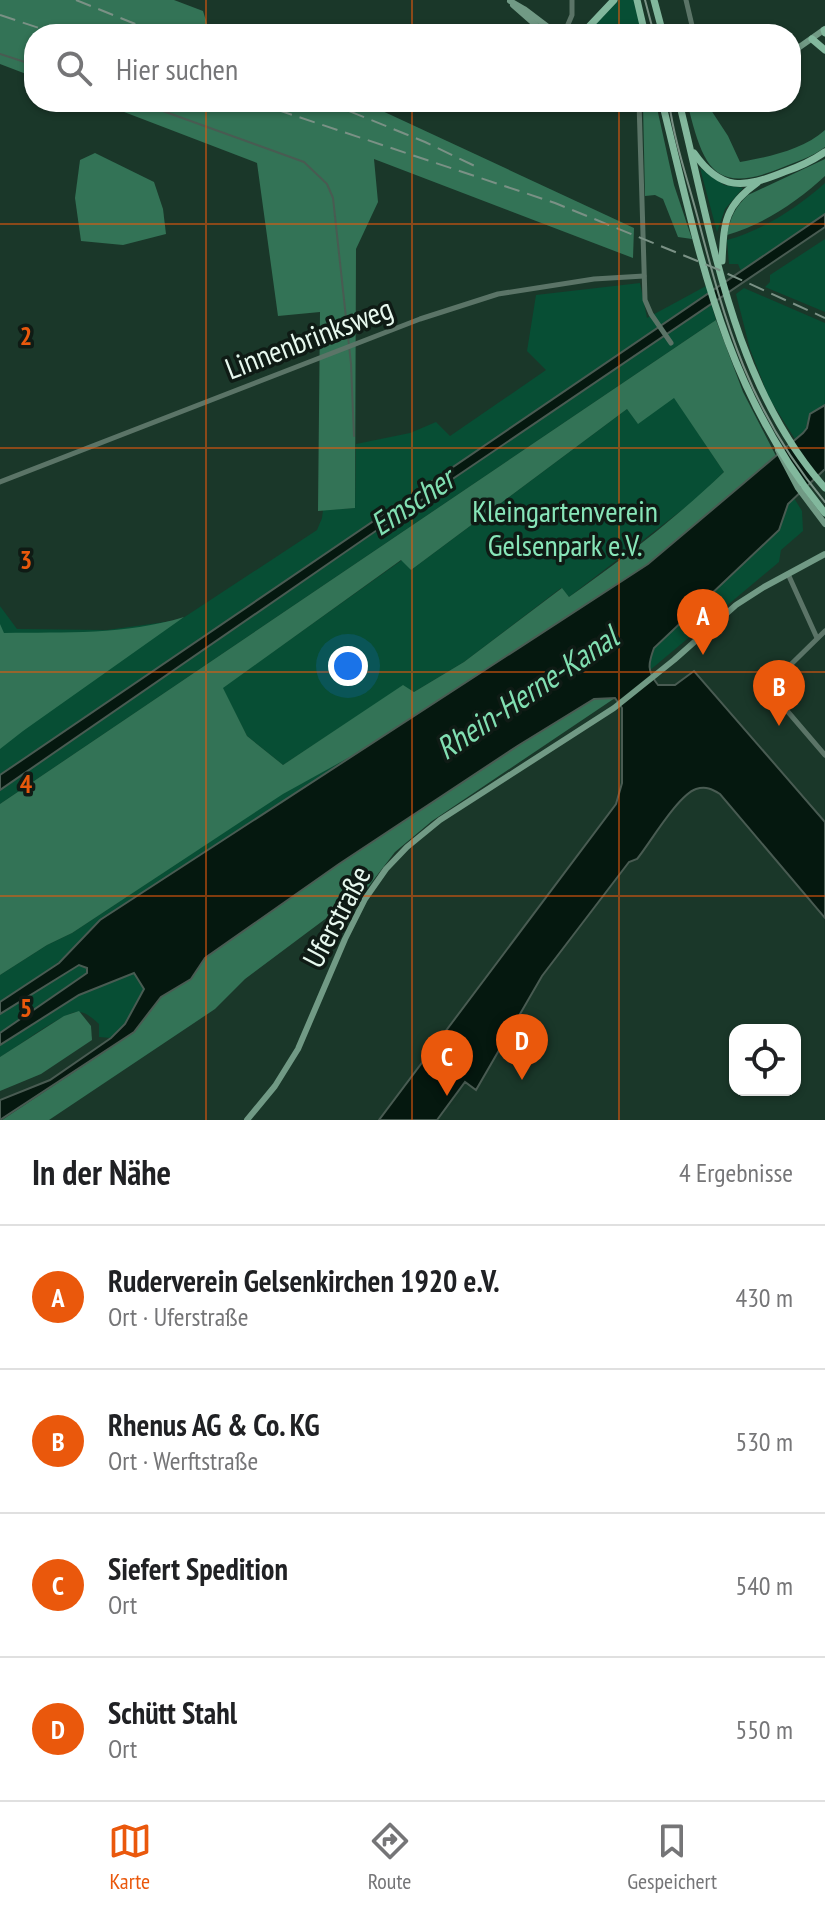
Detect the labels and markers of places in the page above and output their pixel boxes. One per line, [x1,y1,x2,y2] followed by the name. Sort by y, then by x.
[677,589,729,655] pin: A
[753,660,805,726] pin: B
[496,1014,548,1080] pin: D
[421,1030,473,1096] pin: C

